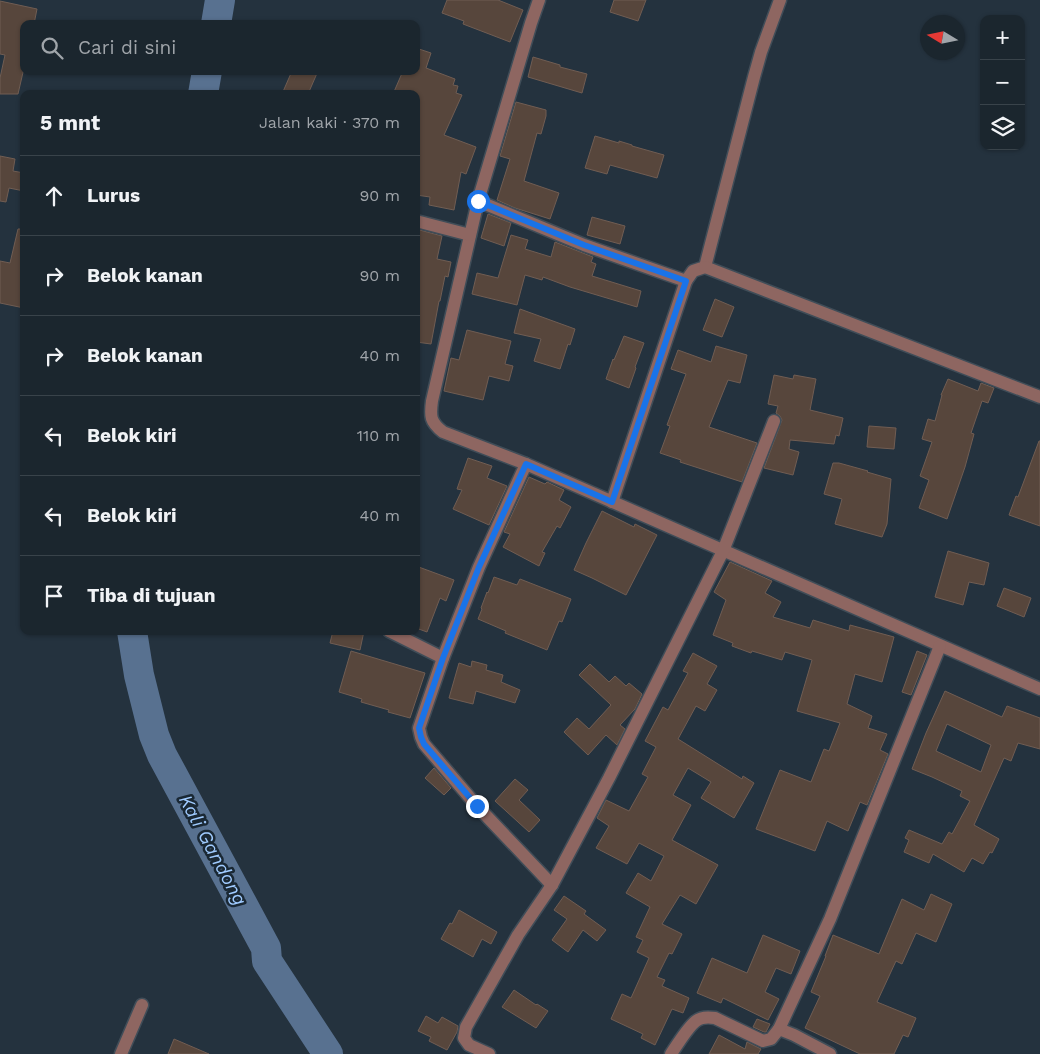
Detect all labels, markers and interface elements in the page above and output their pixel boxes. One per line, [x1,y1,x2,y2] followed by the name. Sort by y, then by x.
[920,15,965,60] north arrow
[980,15,1025,150] map controls
[980,15,1025,60] button: +
[20,20,420,75] search box
[38,34,66,62] icon: search
[78,36,176,59] text: Cari di sini
[980,60,1025,105] button: −
[980,105,1025,150] button: layers
[40,110,100,135] text: 5 mnt
[259,113,400,132] text: Jalan kaki · 370 m
[40,182,68,210] icon: ahead
[87,184,140,207] text: Lurus
[359,186,400,205] text: 90 m
[467,190,490,213] route start
[40,262,68,290] icon: right
[87,264,203,287] text: Belok kanan
[359,266,400,285] text: 90 m
[40,342,68,370] icon: right
[87,344,203,367] text: Belok kanan
[360,346,400,365] text: 40 m
[40,422,68,450] icon: left
[87,424,177,447] text: Belok kiri
[357,426,400,445] text: 110 m
[40,502,68,530] icon: left
[87,504,177,527] text: Belok kiri
[360,506,400,525] text: 40 m
[40,582,68,610] icon: arrive
[87,584,216,607] text: Tiba di tujuan
[174,790,252,910] water label: Kali Gandong
[466,795,489,818] route end

